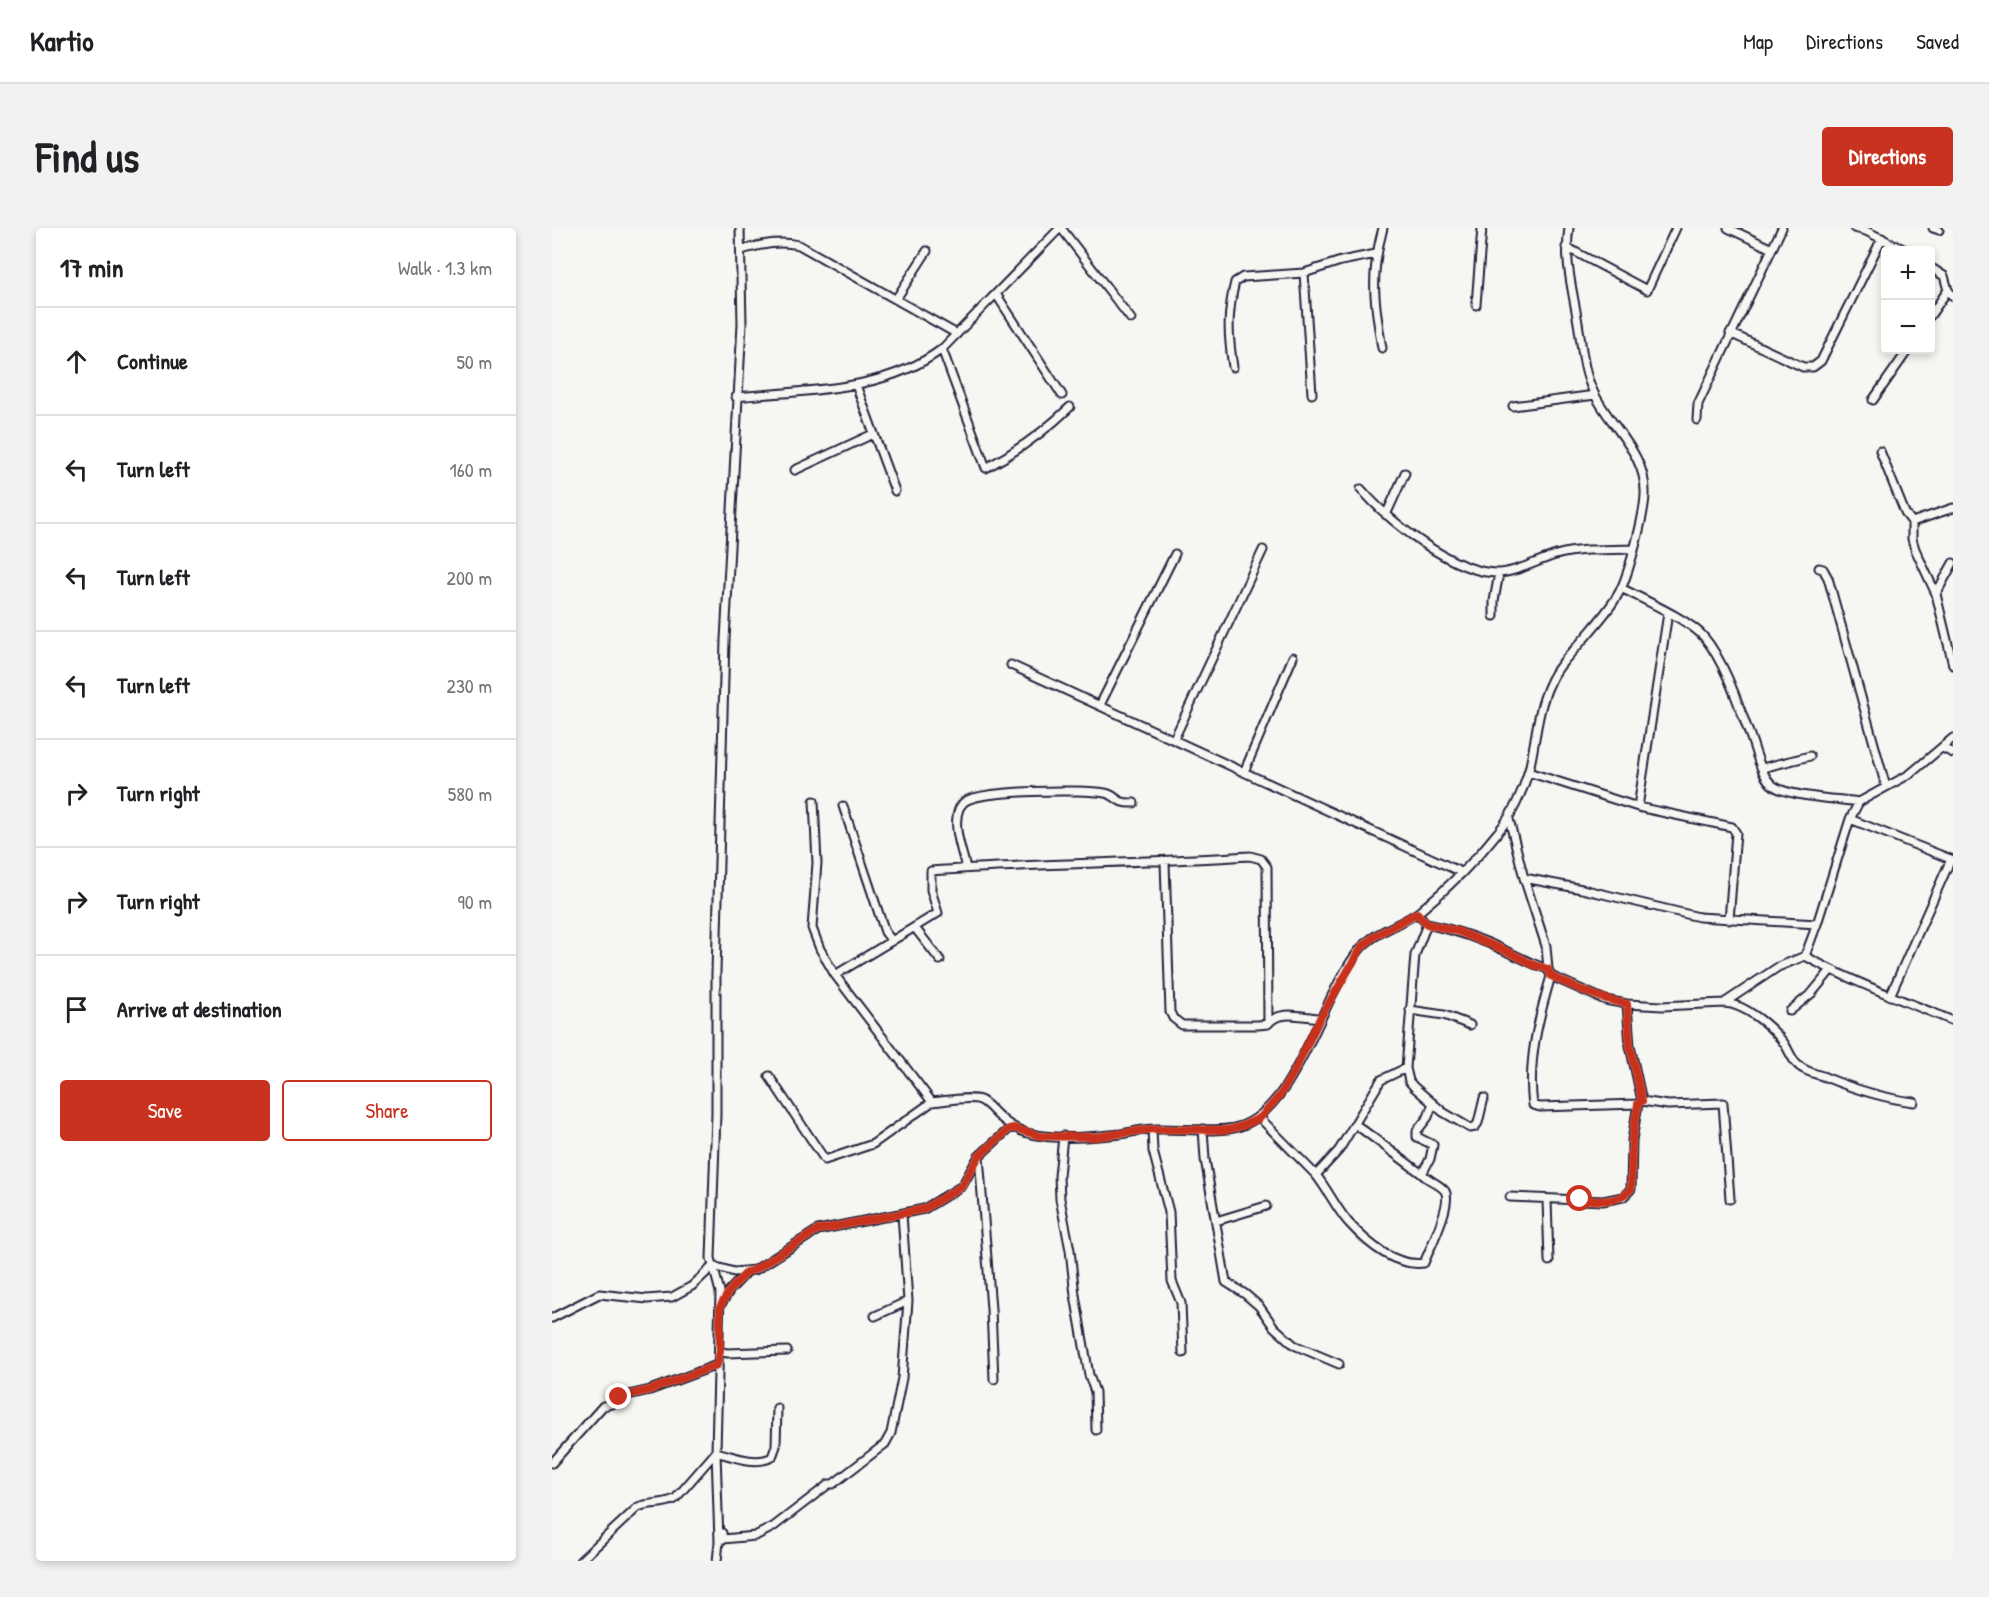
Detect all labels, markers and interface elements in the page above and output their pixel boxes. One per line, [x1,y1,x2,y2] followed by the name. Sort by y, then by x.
[30,22,94,60] text: Kartio
[1743,27,1773,56] text: Map
[1806,27,1883,56] text: Directions
[1916,27,1959,56] text: Saved
[1822,127,1953,186] button: Directions
[36,128,139,185] text: Find us
[1881,246,1935,354] map controls
[1881,246,1935,300] button: +
[60,250,124,285] text: 17 min
[398,254,492,281] text: Walk · 1.3 km
[1881,300,1935,354] button: −
[60,345,93,378] icon: ahead
[117,346,188,376] text: Continue
[456,348,492,375] text: 50 m
[60,453,93,486] icon: left
[117,454,190,484] text: Turn left
[450,456,492,483] text: 160 m
[60,561,93,594] icon: left
[117,562,190,592] text: Turn left
[447,564,492,591] text: 200 m
[60,669,93,702] icon: left
[117,670,190,700] text: Turn left
[447,672,492,699] text: 230 m
[60,777,93,810] icon: right
[117,778,200,808] text: Turn right
[448,780,492,807] text: 580 m
[60,885,93,918] icon: right
[117,886,200,916] text: Turn right
[458,888,492,915] text: 90 m
[60,993,93,1026] icon: arrive
[117,994,282,1024] text: Arrive at destination
[60,1080,270,1141] button: Save
[282,1080,492,1141] button: Share
[1566,1185,1592,1211] route start
[605,1383,631,1409] route end

